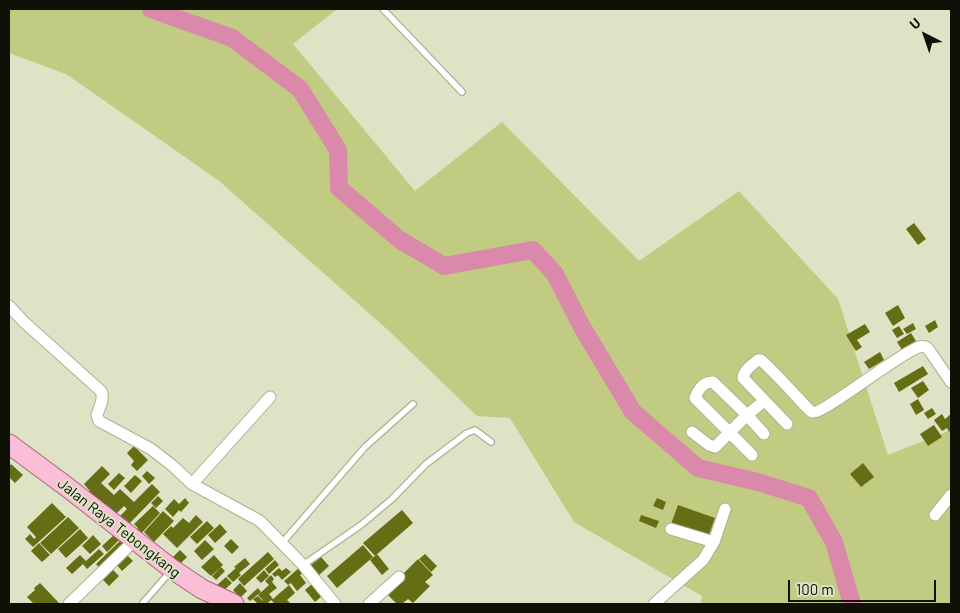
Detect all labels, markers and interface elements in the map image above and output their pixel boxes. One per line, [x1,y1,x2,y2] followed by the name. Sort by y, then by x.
[900,10,950,60] north arrow
[906,14,924,33] text: U
[54,474,184,582] street label: Jalan Raya Tebongkang
[790,570,938,602] scale bar
[796,580,834,598] text: 100 m

